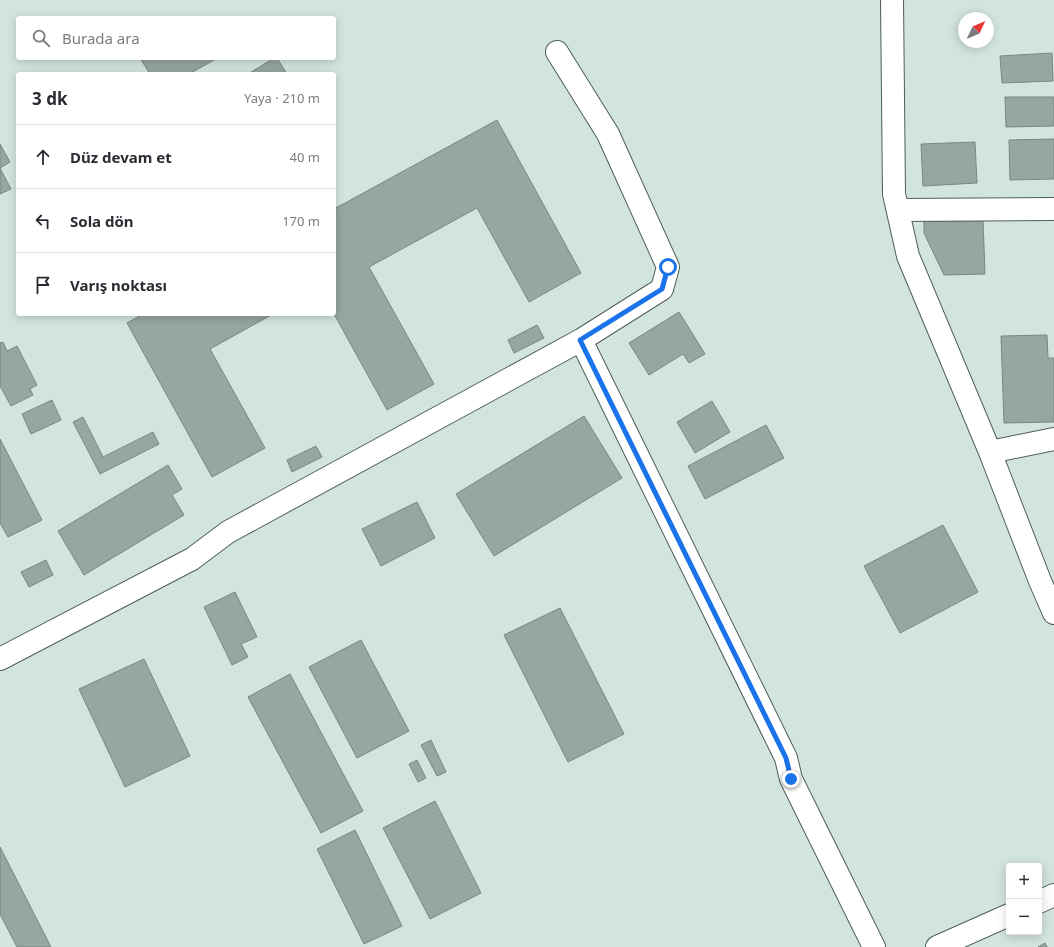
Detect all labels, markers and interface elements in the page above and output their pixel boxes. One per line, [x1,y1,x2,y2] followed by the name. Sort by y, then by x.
[958,12,994,48] north arrow
[16,16,336,60] search box
[30,27,52,49] icon: search
[62,28,140,48] text: Burada ara
[32,87,67,110] text: 3 dk
[244,89,320,107] text: Yaya · 210 m
[32,146,54,168] icon: ahead
[70,147,172,167] text: Düz devam et
[290,148,320,166] text: 40 m
[32,210,54,232] icon: left
[70,211,134,231] text: Sola dön
[282,212,320,230] text: 170 m
[659,258,677,276] route start
[32,274,54,296] icon: arrive
[70,275,167,295] text: Varış noktası
[782,770,800,788] route end
[1006,863,1042,935] map controls
[1006,863,1042,899] button: +
[1006,899,1042,935] button: −

